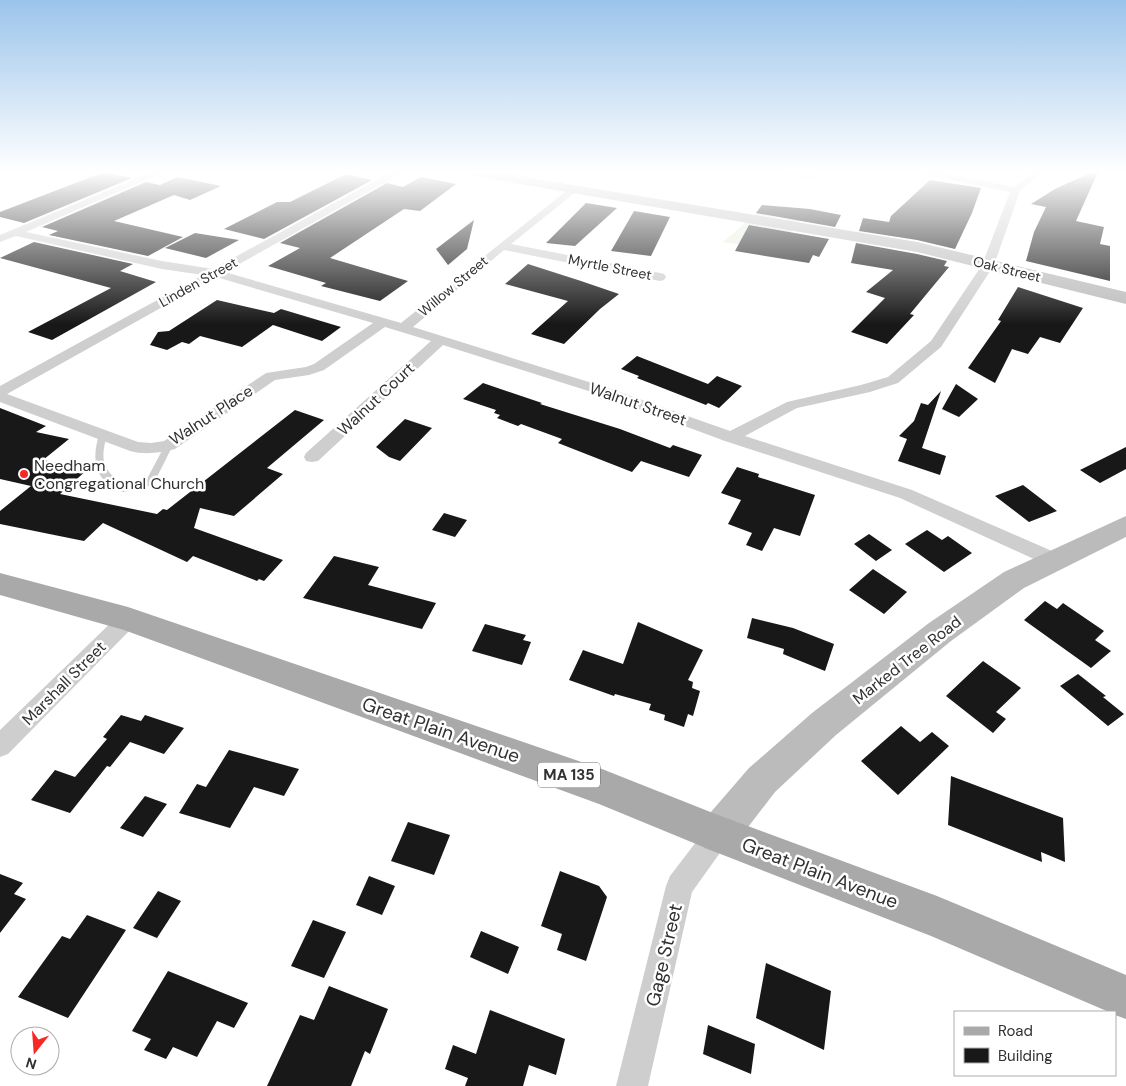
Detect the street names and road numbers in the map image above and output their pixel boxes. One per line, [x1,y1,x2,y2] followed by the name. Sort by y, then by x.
[567,250,653,284] street label: Myrtle Street
[415,252,491,320] street label: Willow Street
[971,252,1043,286] street label: Oak Street
[156,253,240,311] street label: Linden Street
[333,358,419,440] street label: Walnut Court
[587,378,689,430] street label: Walnut Street
[165,380,257,450] street label: Walnut Place
[848,611,966,709] street label: Marked Tree Road
[17,636,111,730] street label: Marshall Street
[359,691,523,769] street label: Great Plain Avenue
[538,762,600,788] road number: MA 135
[738,832,902,914] street label: Great Plain Avenue
[640,901,688,1009] street label: Gage Street

